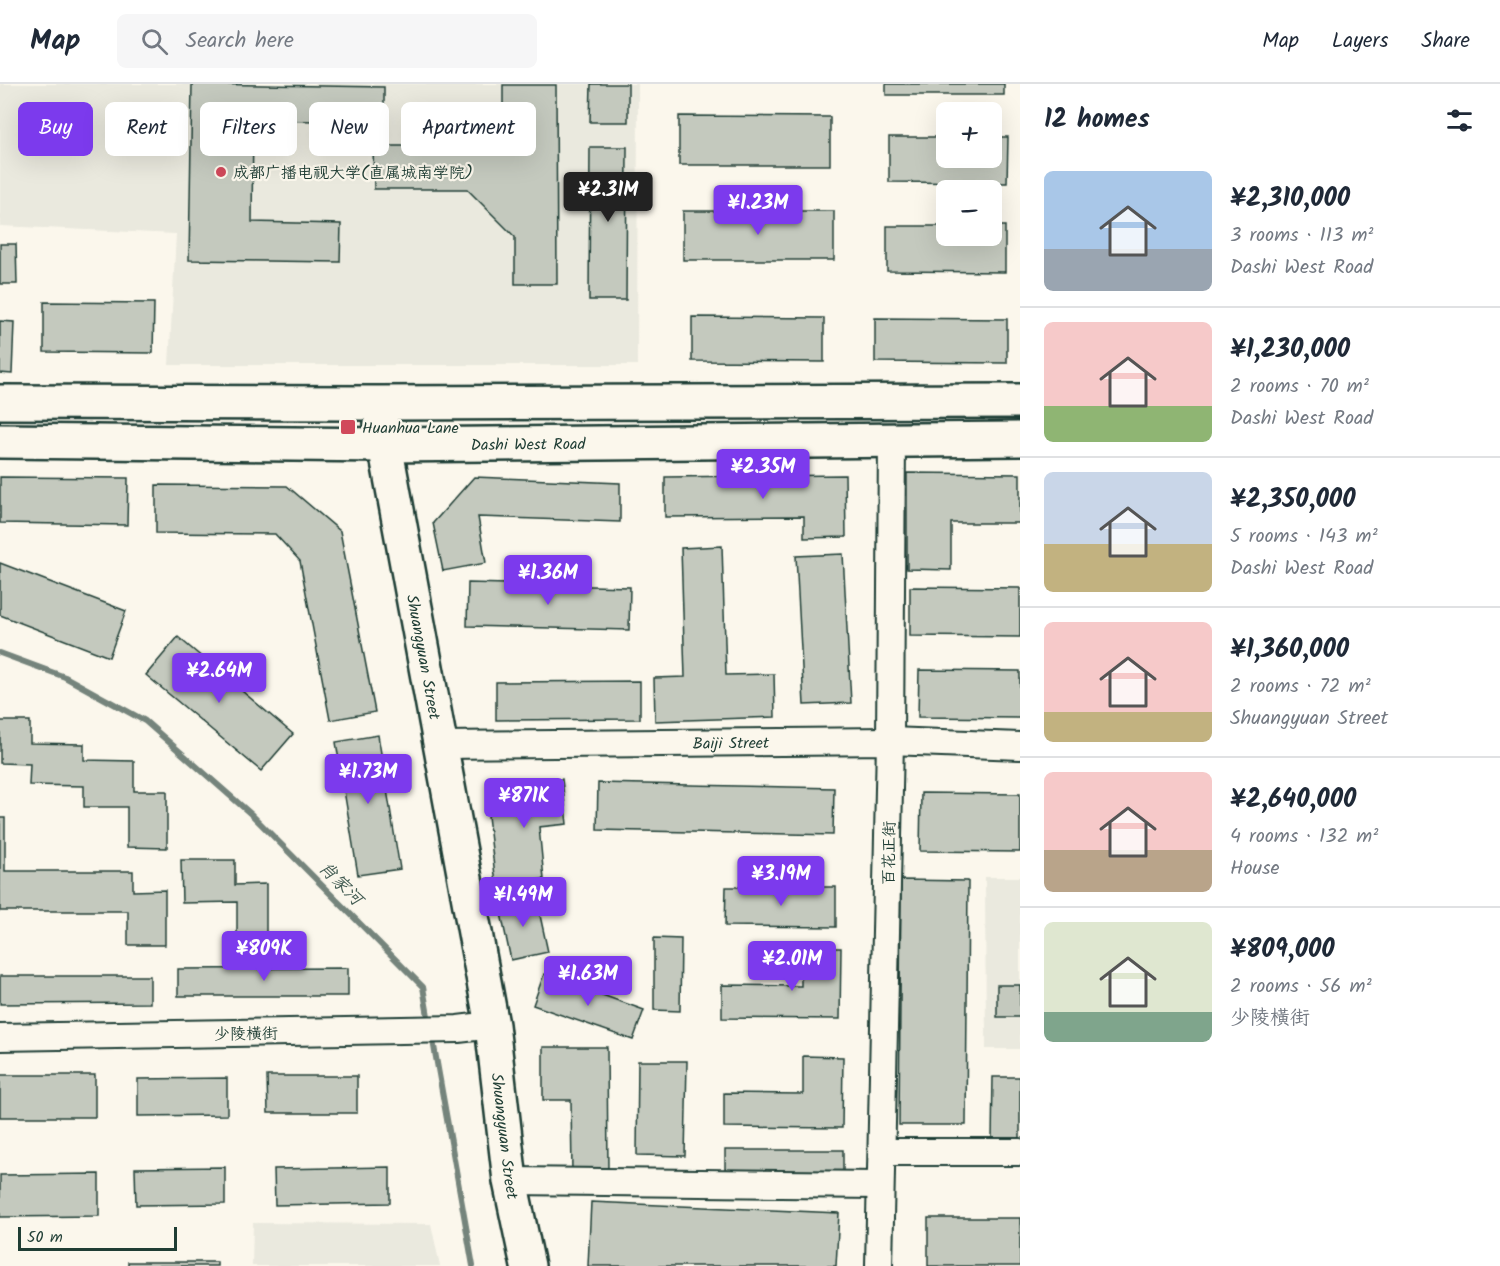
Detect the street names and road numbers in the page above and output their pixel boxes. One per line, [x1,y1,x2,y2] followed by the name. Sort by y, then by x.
[470,432,587,458] street label: Dashi West Road
[399,593,447,723] street label: Shuangyuan Street
[693,731,770,757] street label: Baiji Street
[876,821,903,885] street label: 百花正街
[214,1021,278,1048] street label: 少陵横街
[484,1072,525,1202] street label: Shuangyuan Street

